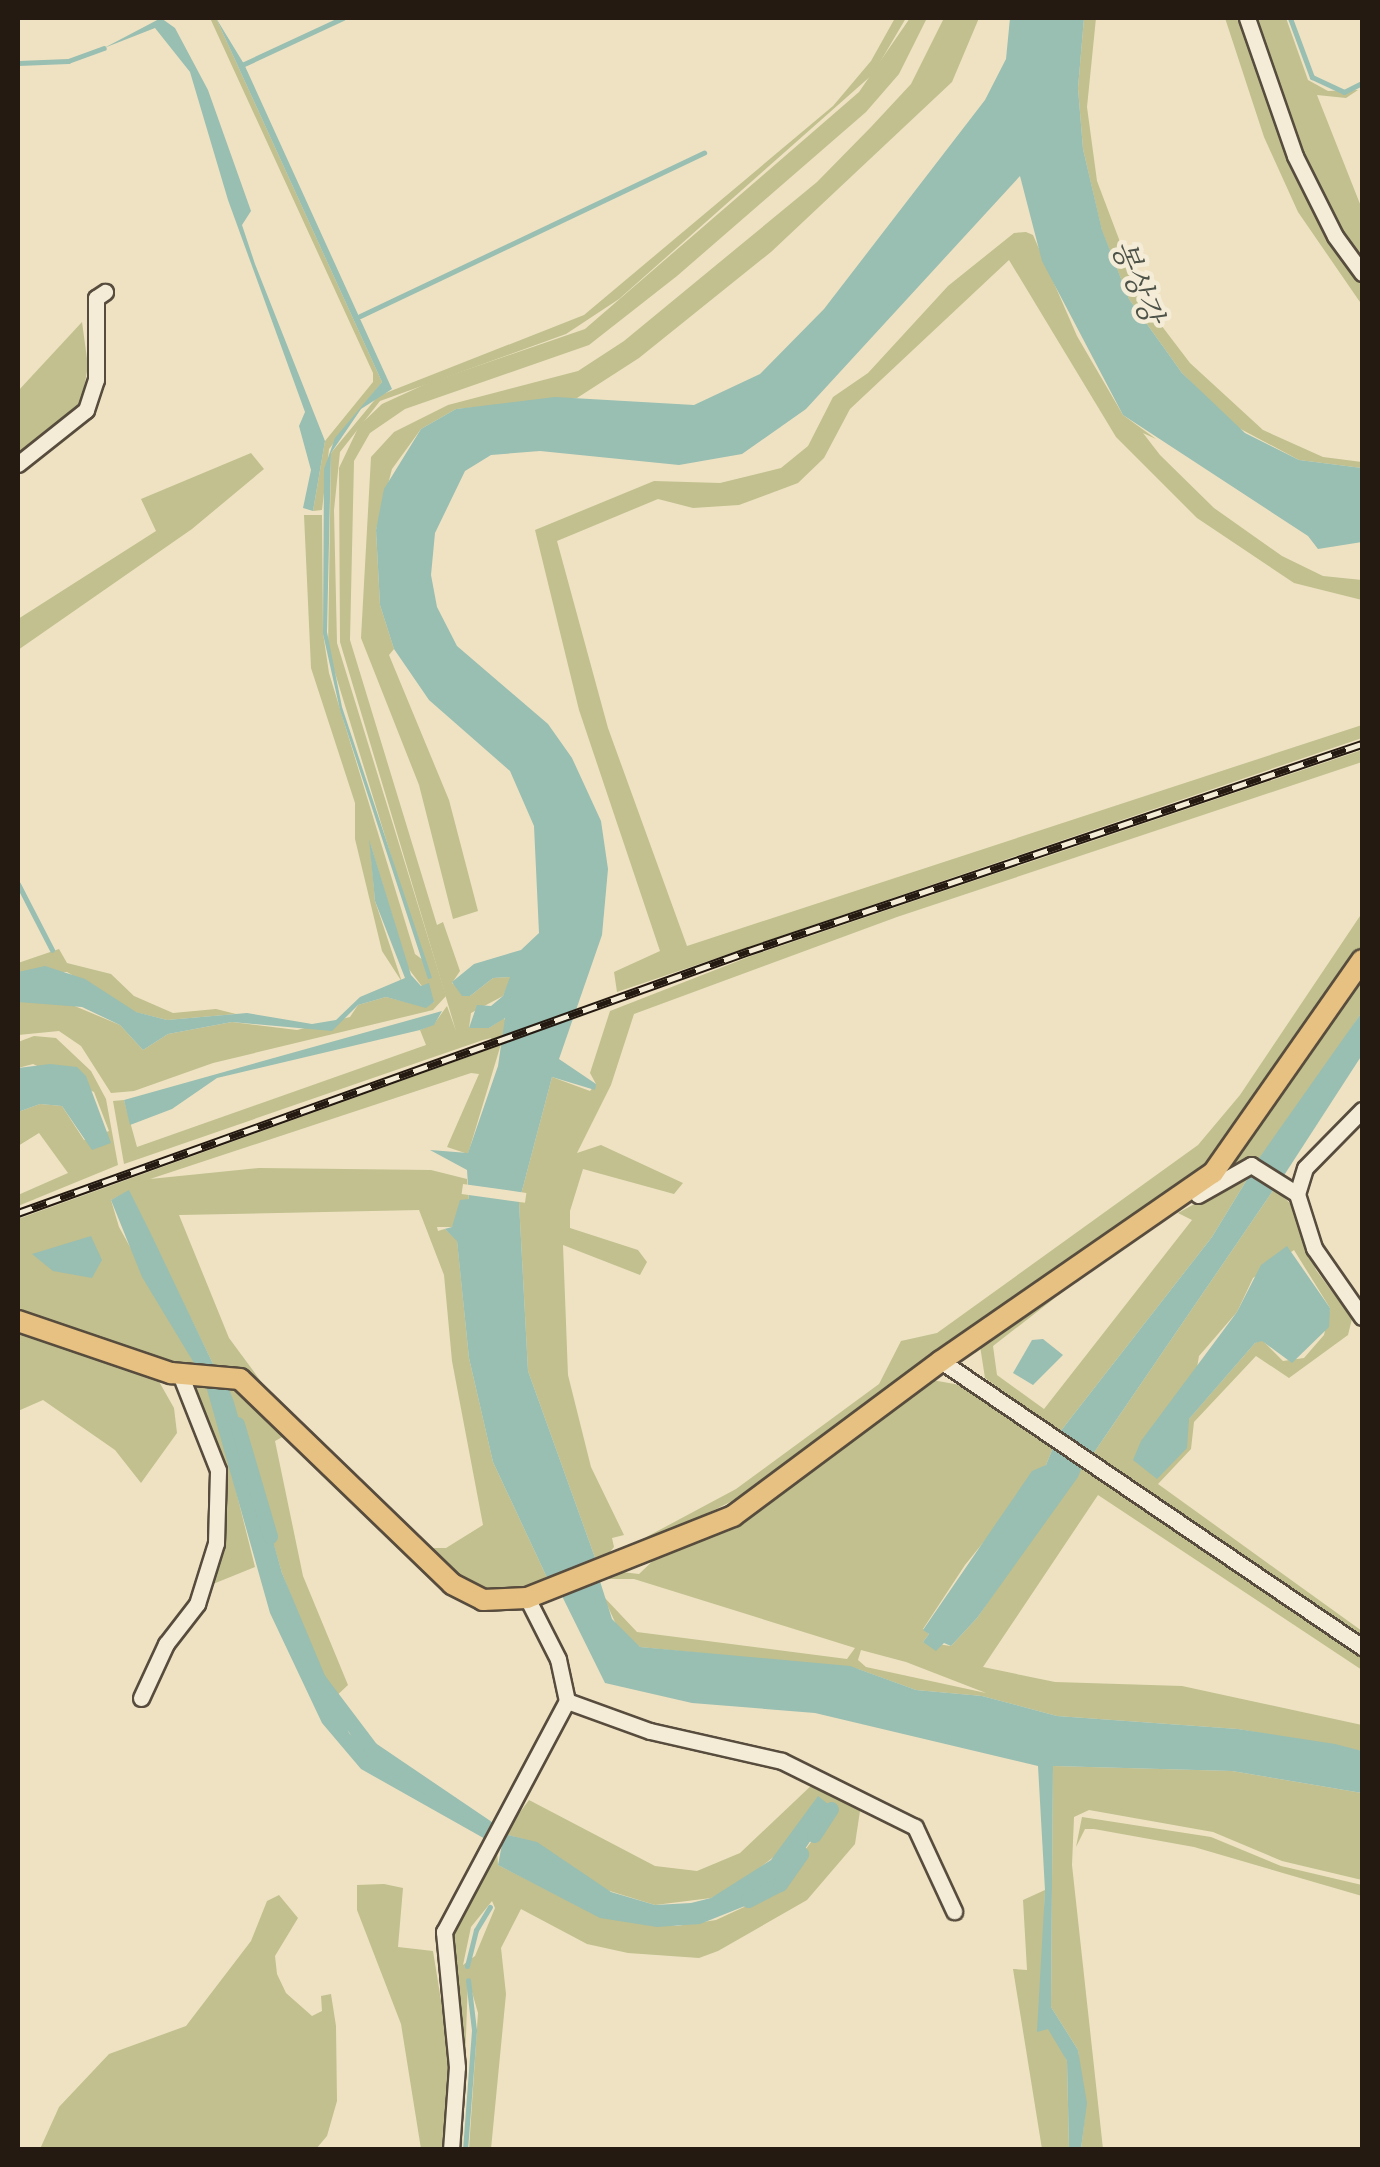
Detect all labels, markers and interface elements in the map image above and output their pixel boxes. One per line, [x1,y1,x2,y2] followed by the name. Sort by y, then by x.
[1103,235,1169,329] water label: 봉상강

